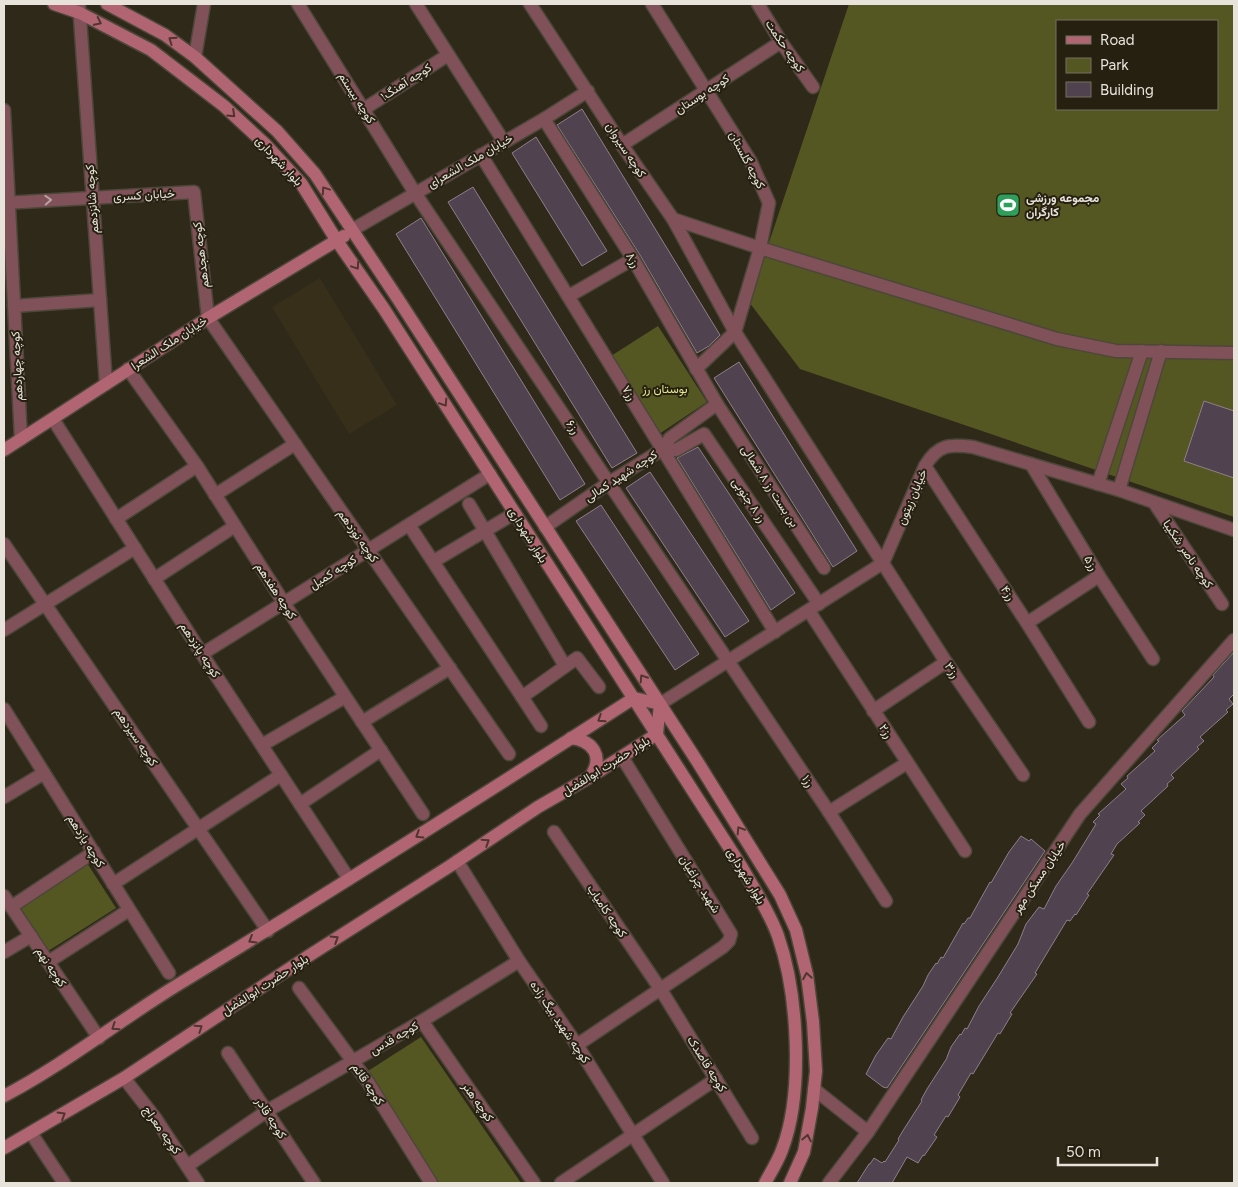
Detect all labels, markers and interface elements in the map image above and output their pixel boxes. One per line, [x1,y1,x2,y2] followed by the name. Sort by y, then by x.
[93,16,102,26] one-way arrow
[762,17,808,75] street label: کوچه حکمت
[1056,20,1218,110] legend
[1100,31,1135,49] text: Road
[168,37,178,46] one-way arrow
[1100,56,1129,74] text: Park
[378,60,435,104] street label: کوچه آهنگ۱
[335,70,378,127] street label: کوچه بیستم
[672,71,732,118] street label: کوچه بوستان
[1100,81,1154,99] text: Building
[227,108,236,117] one-way arrow
[602,120,649,181] street label: کوچه سیروان
[725,129,768,192] street label: کوچه گلستان
[425,131,516,192] street label: خیابان ملک الشعرای
[252,133,306,189] street label: بلوار شهرداری
[83,164,102,234] street label: کوچه شانزدهم
[113,186,175,205] street label: خیابان کسری
[322,186,331,195] one-way arrow
[1026,191,1100,220] place label: مجموعه ورزشی کارگران
[995,192,1021,218] sports icon: مجموعه ورزشی کارگران
[44,195,52,206] one-way arrow
[190,221,213,289] street label: کوچه هجدهم
[622,250,643,271] street label: رز۸
[350,261,359,270] one-way arrow
[128,313,210,374] street label: خیابان ملک الشعرا
[8,331,27,401] street label: کوچه چهاردهم
[641,382,688,397] park label: بوستان رز
[618,383,639,404] street label: رز۷
[438,397,447,406] one-way arrow
[562,417,583,437] street label: رز۶
[737,442,802,530] street label: بن بست رز ۸ شمالی
[582,447,660,505] street label: کوچه شهید کمالی
[894,467,931,527] street label: خیابان زیتون
[728,475,769,526] street label: رز ۸ جنوبی
[505,505,551,566] street label: بلوار شهرداری
[334,507,381,566] street label: کوچه نوزدهم
[1159,517,1216,591] street label: کوچه ناصر شکیبا
[307,552,360,593] street label: کوچه کمیل
[1080,553,1101,574] street label: رز۵
[252,560,299,622] street label: کوچه هفدهم
[997,583,1018,604] street label: رز۴
[176,620,223,681] street label: کوچه پانزدهم
[941,659,962,681] street label: رز۳
[640,675,650,684] one-way arrow
[110,705,161,769] street label: کوچه سیزدهم
[597,713,606,723] one-way arrow
[875,721,896,741] street label: رز۲
[560,733,653,799] street label: بلوار حضرت ابوالفضل
[798,772,817,790] street label: رز۱
[63,812,108,871] street label: کوچه یازدهم
[736,827,746,836] one-way arrow
[416,828,425,838] one-way arrow
[481,838,490,848] one-way arrow
[1009,838,1069,917] street label: خیابان مسکن مهر
[723,845,768,907] street label: بلوار شهرداری
[676,852,723,916] street label: شهید چراغیان
[583,882,630,941] street label: کوچه کامیاب
[249,934,258,944] one-way arrow
[329,936,338,946] one-way arrow
[32,944,69,990] street label: کوچه نهم
[219,952,311,1019] street label: بلوار حضرت ابوالفضل
[802,972,812,981] one-way arrow
[526,978,593,1067] street label: کوچه شهید بیگ زاده
[367,1018,421,1058] street label: کوچه قدس
[111,1021,121,1030] one-way arrow
[194,1025,203,1035] one-way arrow
[683,1033,730,1095] street label: کوچه قاصدک
[348,1060,387,1108] street label: کوچه قائم
[458,1079,497,1125] street label: کوچه هنر
[251,1094,289,1142] street label: کوچه قادر
[139,1103,184,1158] street label: کوچه معراج
[56,1112,65,1122] one-way arrow
[801,1133,811,1142] one-way arrow
[1058,1134,1157,1166] scale bar
[1066,1143,1101,1161] text: 50 m

